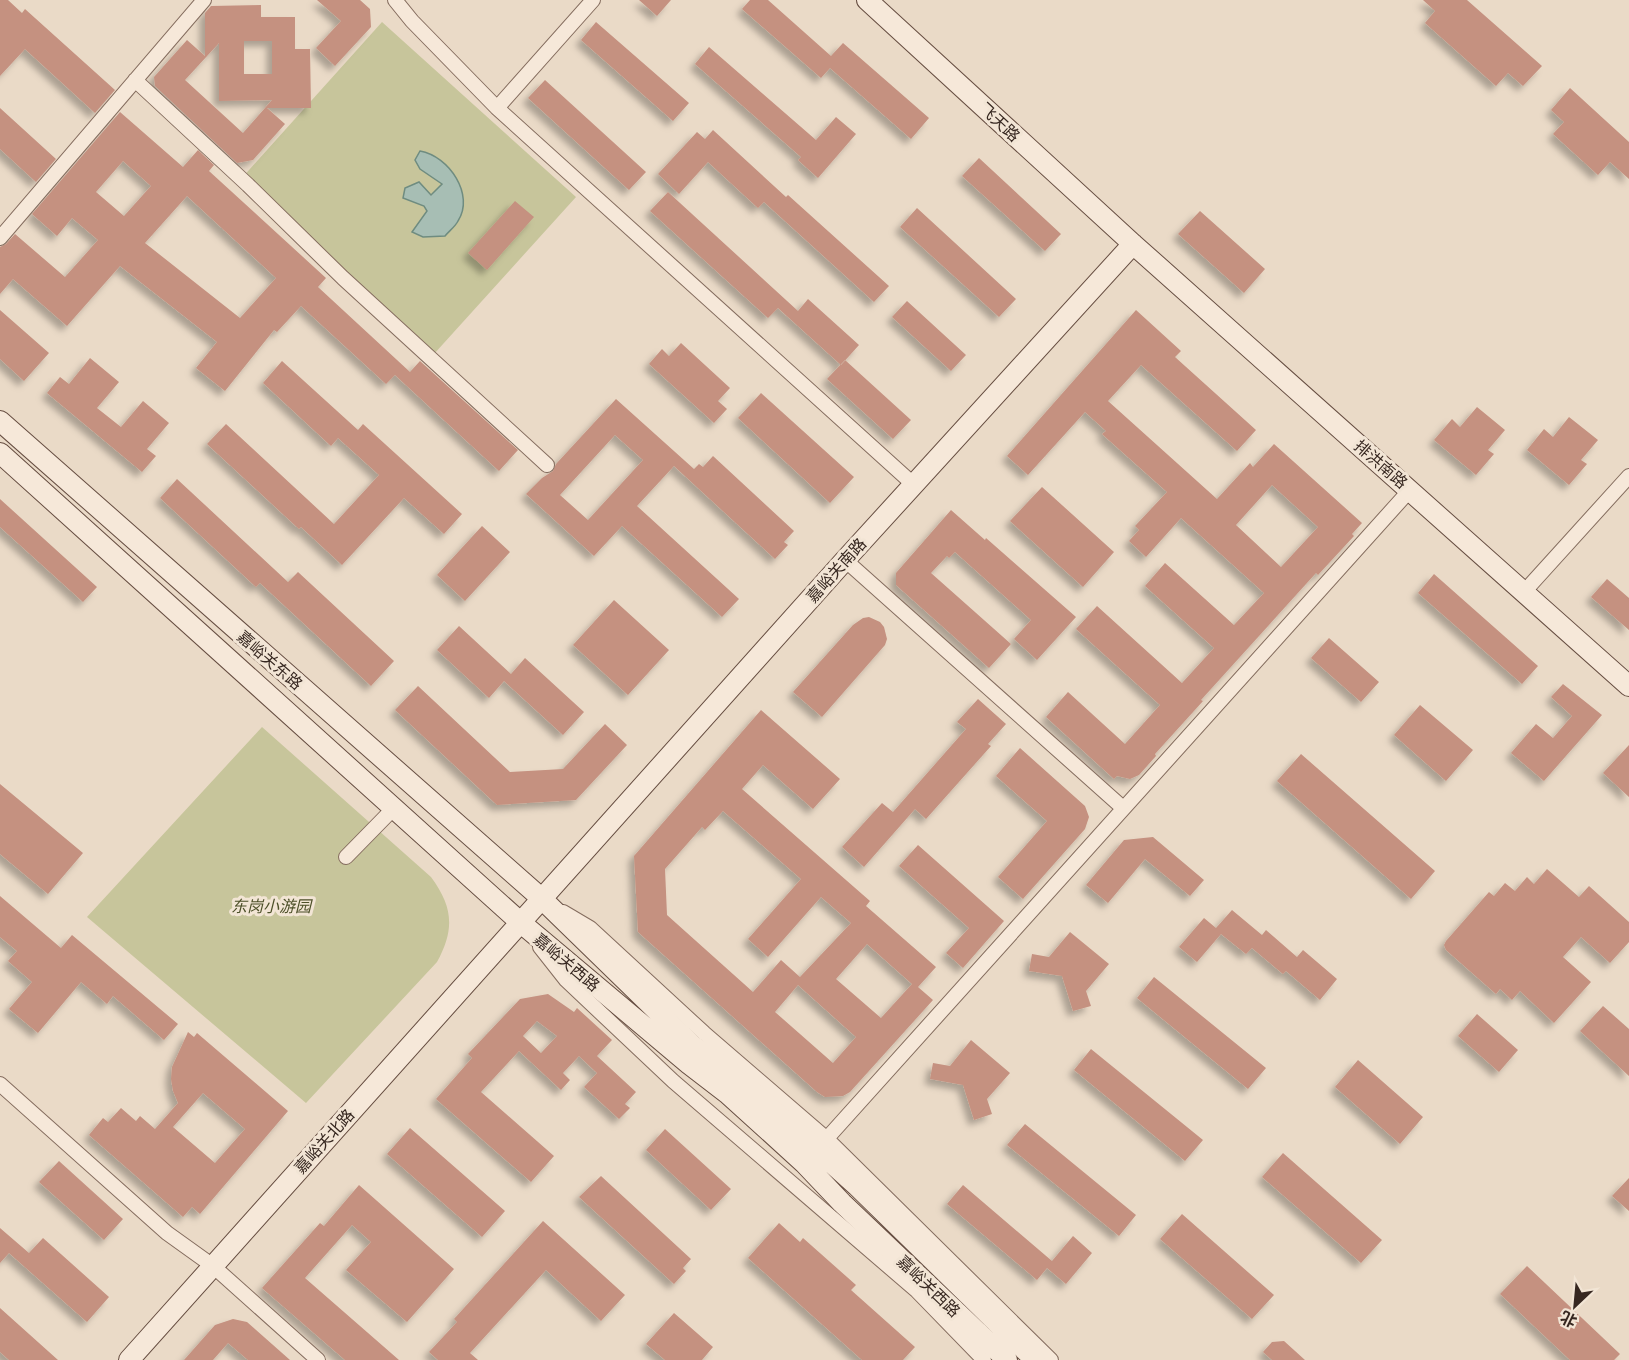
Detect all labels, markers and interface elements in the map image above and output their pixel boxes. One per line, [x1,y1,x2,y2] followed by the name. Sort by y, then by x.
[975,98,1025,146] street label: 飞天路
[1350,435,1412,493] street label: 排洪南路
[801,533,871,607] street label: 嘉峪关南路
[233,625,307,695] street label: 嘉峪关东路
[231,895,313,917] park label: 东岗小游园
[529,928,605,996] street label: 嘉峪关西路
[289,1104,359,1178] street label: 嘉峪关北路
[893,1250,965,1322] street label: 嘉峪关西路
[1545,1276,1605,1336] north arrow
[1556,1306,1580,1333] text: 北

